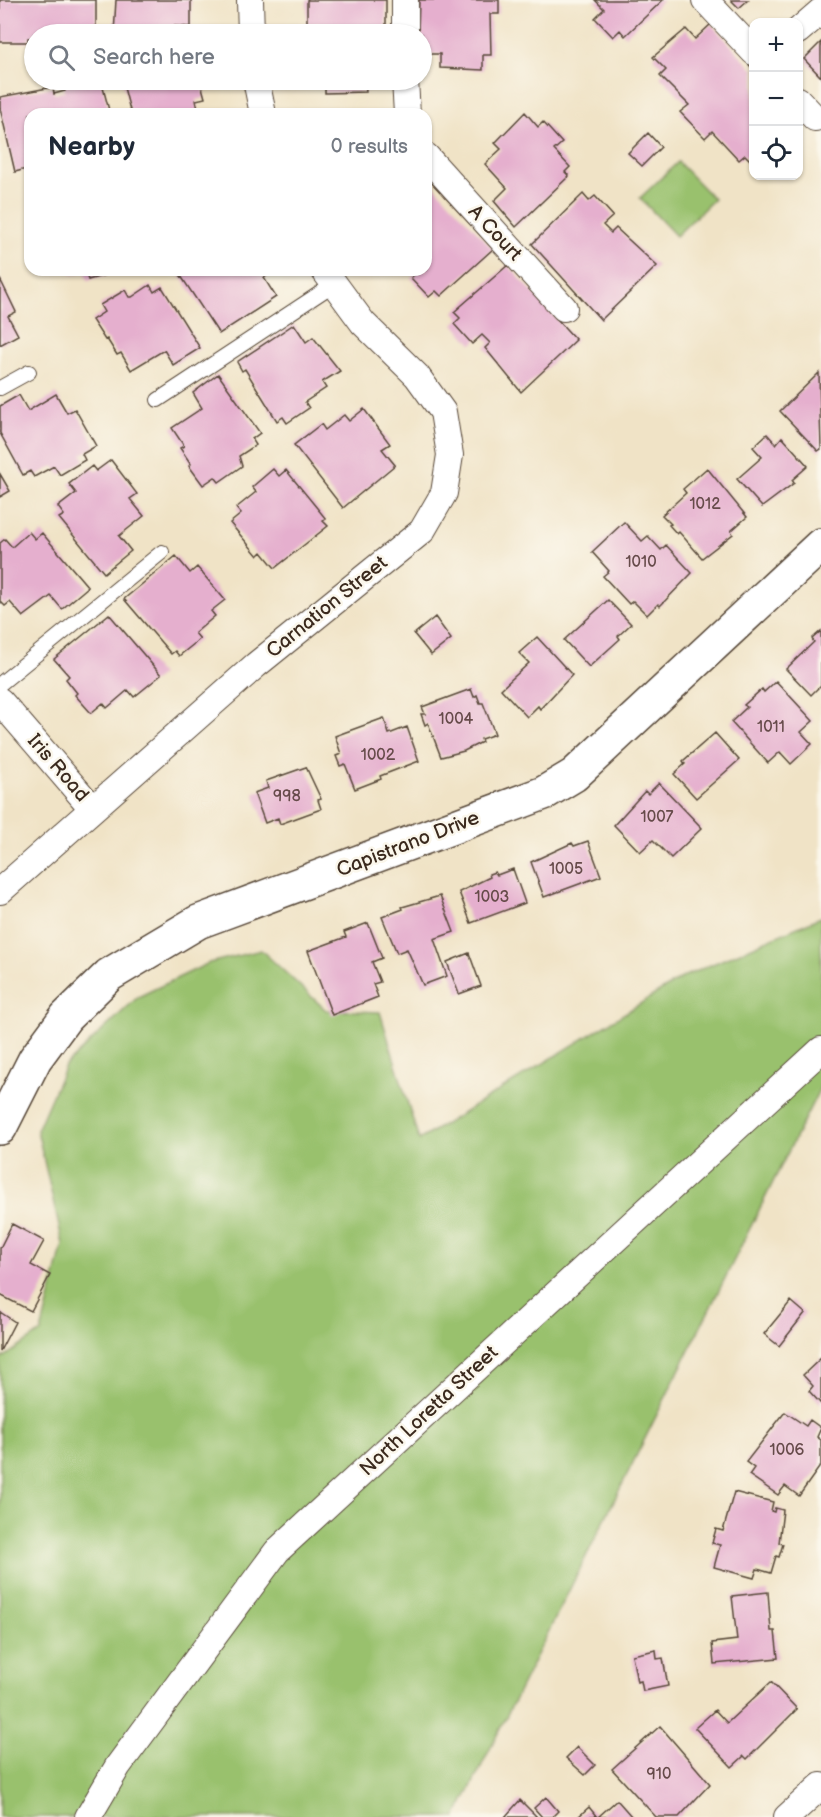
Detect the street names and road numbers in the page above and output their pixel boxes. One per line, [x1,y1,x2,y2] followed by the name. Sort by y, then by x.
[463,200,527,266] street label: A Court
[262,551,392,663] street label: Carnation Street
[22,729,94,807] street label: Iris Road
[333,806,483,882] street label: Capistrano Drive
[355,1341,503,1481] street label: North Loretta Street

